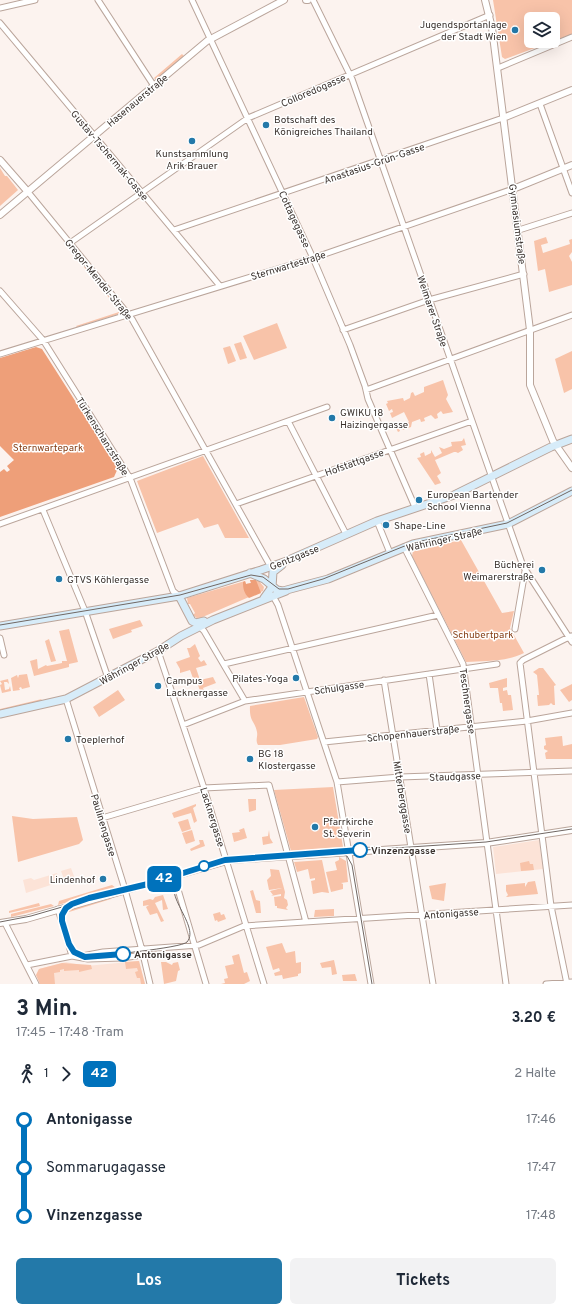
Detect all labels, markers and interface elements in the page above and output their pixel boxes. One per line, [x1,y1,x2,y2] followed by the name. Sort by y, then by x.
[524,12,560,48] map controls
[524,12,560,48] button: layers
[420,19,507,44] place label: Jugendsportanlage der Stadt Wien
[510,25,520,35] marker: Jugendsportanlage der Stadt Wien
[105,72,171,130] street label: Hasenauerstraße
[279,72,348,111] street label: Colloredogasse
[67,108,150,204] street label: Gustav-Tschermak-Gasse
[274,114,373,139] place label: Botschaft des Königreiches Thailand
[261,120,271,130] marker: Botschaft des Königreiches Thailand
[187,136,197,146] marker: Kunstsammlung Arik Brauer
[322,141,427,188] street label: Anastasius-Grün-Gasse
[156,148,228,173] place label: Kunstsammlung Arik Brauer
[505,183,528,265] street label: Gymnasiumstraße
[275,189,313,250] street label: Cottagegasse
[61,237,135,323] street label: Gregor-Mendel-Straße
[249,249,327,284] street label: Sternwartestraße
[413,274,450,349] street label: Weimarer Straße
[72,395,131,478] street label: Türkenschanzstraße
[340,407,408,432] place label: GWIKU 18 Haizingergasse
[327,413,337,423] marker: GWIKU 18 Haizingergasse
[13,442,83,455] park label: Sternwartepark
[323,447,386,480] street label: Hofstattgasse
[427,489,518,514] place label: European Bartender School Vienna
[414,495,424,505] marker: European Bartender School Vienna
[381,520,391,530] marker: Shape-Line
[394,520,446,533] place label: Shape-Line
[405,525,484,556] street label: Währinger Straße
[268,543,321,574] street label: Gentzgasse
[463,559,534,584] place label: Bücherei Weimarerstraße
[537,565,547,575] marker: Bücherei Weimarerstraße
[54,574,64,584] marker: GTVS Köhlergasse
[67,574,149,587] place label: GTVS Köhlergasse
[452,629,514,642] park label: Schubertpark
[98,640,172,689] street label: Währinger Straße
[455,668,478,735] street label: Teschnergasse
[232,673,288,686] place label: Pilates-Yoga
[291,673,301,683] marker: Pilates-Yoga
[166,675,228,700] place label: Campus Lacknergasse
[313,679,365,698] street label: Schulgasse
[153,681,163,691] marker: Campus Lacknergasse
[366,723,460,746] street label: Schopenhauerstraße
[63,734,73,744] marker: Toeplerhof
[76,734,125,747] place label: Toeplerhof
[258,748,316,773] place label: BG 18 Klostergasse
[245,754,255,764] marker: BG 18 Klostergasse
[389,760,414,834] street label: Mitterberggasse
[429,770,481,785] street label: Staudgasse
[196,786,227,849] street label: Lacknergasse
[87,793,118,858] street label: Paulinengasse
[323,816,373,841] place label: Pfarrkirche St. Severin
[310,822,320,832] marker: Pfarrkirche St. Severin
[352,842,368,858] marker: Vinzenzgasse
[371,845,436,858] place label: Vinzenzgasse
[198,860,210,872] unlabelled marker
[146,866,182,892] line badge: 42
[155,870,173,887] text: 42
[50,874,96,887] place label: Lindenhof
[98,874,108,884] marker: Lindenhof
[423,906,479,923] street label: Antonigasse
[115,946,131,962] marker: Antonigasse
[134,949,192,962] place label: Antonigasse
[16,996,77,1023] text: 3 Min.
[511,1009,556,1028] text: 3.20 €
[16,1025,124,1041] text: 17:45 – 17:48 · Tram
[16,1063,38,1085] icon: walk
[55,1063,77,1085] icon: forward
[91,1065,108,1082] text: 42
[44,1066,49,1082] text: 1
[514,1066,556,1082] text: 2 Halte
[46,1111,133,1130] text: Antonigasse
[526,1112,556,1128] text: 17:46
[46,1159,166,1178] text: Sommarugagasse
[527,1160,556,1176] text: 17:47
[46,1207,143,1226] text: Vinzenzgasse
[526,1208,556,1224] text: 17:48
[16,1258,282,1304] button: Los
[290,1258,556,1304] button: Tickets

